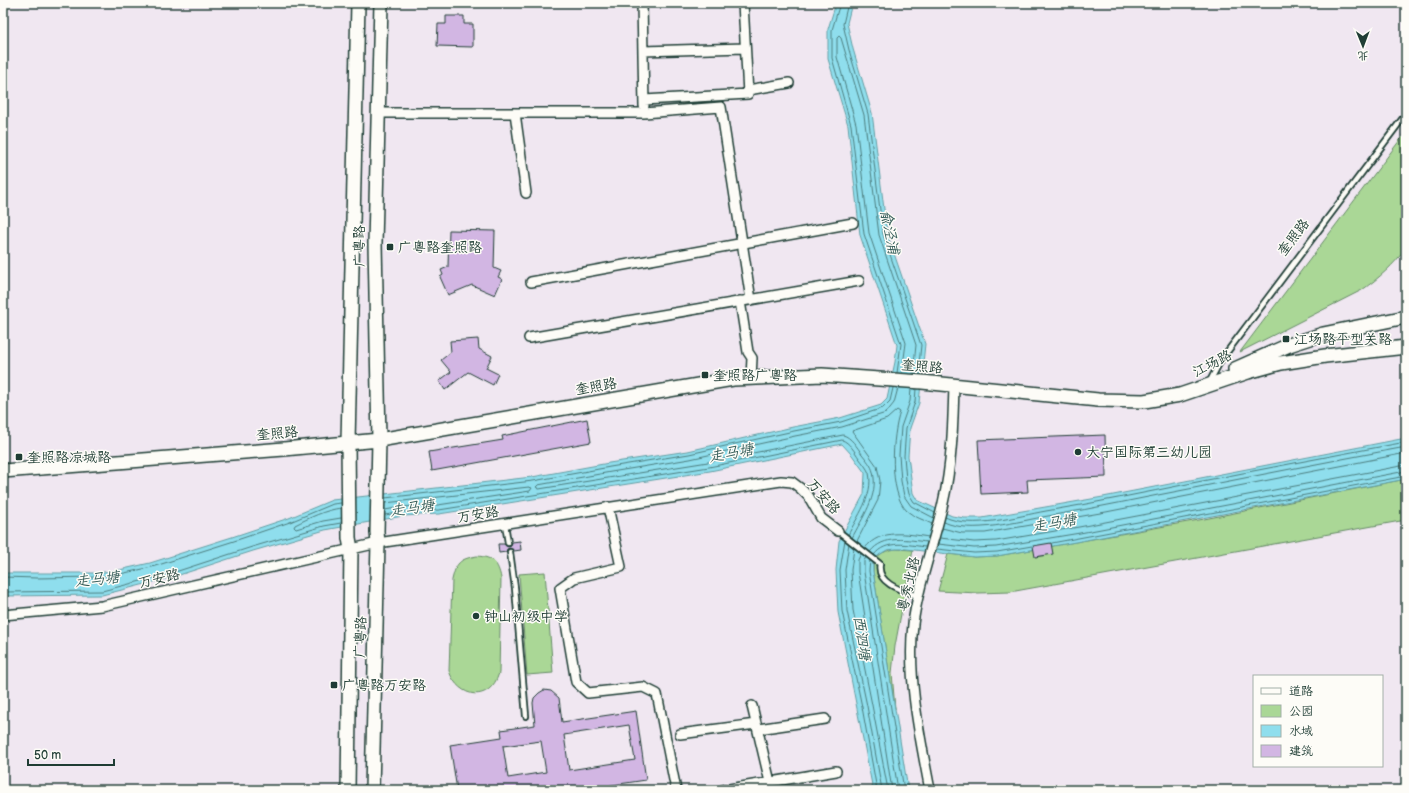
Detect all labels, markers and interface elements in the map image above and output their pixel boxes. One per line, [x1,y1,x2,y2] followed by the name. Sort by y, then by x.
[1343,26,1383,66] north arrow
[1358,49,1369,62] text: 北
[876,208,904,258] water label: 俞泾浦
[1274,215,1313,259] street label: 奎照路
[351,225,368,267] street label: 广粤路
[398,239,482,256] place label: 广粤路奎照路
[385,242,395,252] marker: 广粤路奎照路
[1294,331,1392,348] place label: 江场路平型关路
[1281,334,1291,344] marker: 江场路平型关路
[1190,346,1235,381] street label: 江场路
[900,356,944,377] street label: 奎照路
[713,367,797,384] place label: 奎照路广粤路
[700,370,710,380] marker: 奎照路广粤路
[574,374,618,399] street label: 奎照路
[255,423,299,444] street label: 奎照路
[707,440,757,467] water label: 走马塘
[1086,444,1212,461] place label: 大宁国际第三幼儿园
[1073,447,1083,457] marker: 大宁国际第三幼儿园
[27,449,111,466] place label: 奎照路凉城路
[14,452,24,462] marker: 奎照路凉城路
[803,475,844,518] street label: 万安路
[388,496,438,521] water label: 走马塘
[456,503,500,526] street label: 万安路
[1030,510,1080,537] water label: 走马塘
[894,555,923,613] street label: 粤秀北路
[137,565,181,591] street label: 万安路
[74,567,122,591] water label: 走马塘
[484,608,568,625] place label: 钟山初级中学
[471,611,481,621] marker: 钟山初级中学
[849,614,874,664] water label: 西泗塘
[351,616,370,658] street label: 广粤路
[1253,675,1383,767] legend
[342,677,426,694] place label: 广粤路万安路
[329,680,339,690] marker: 广粤路万安路
[1289,684,1313,699] text: 道路
[1289,704,1313,719] text: 公园
[1289,724,1313,739] text: 水域
[28,741,114,767] scale bar
[1289,744,1313,759] text: 建筑
[34,748,61,763] text: 50 m

